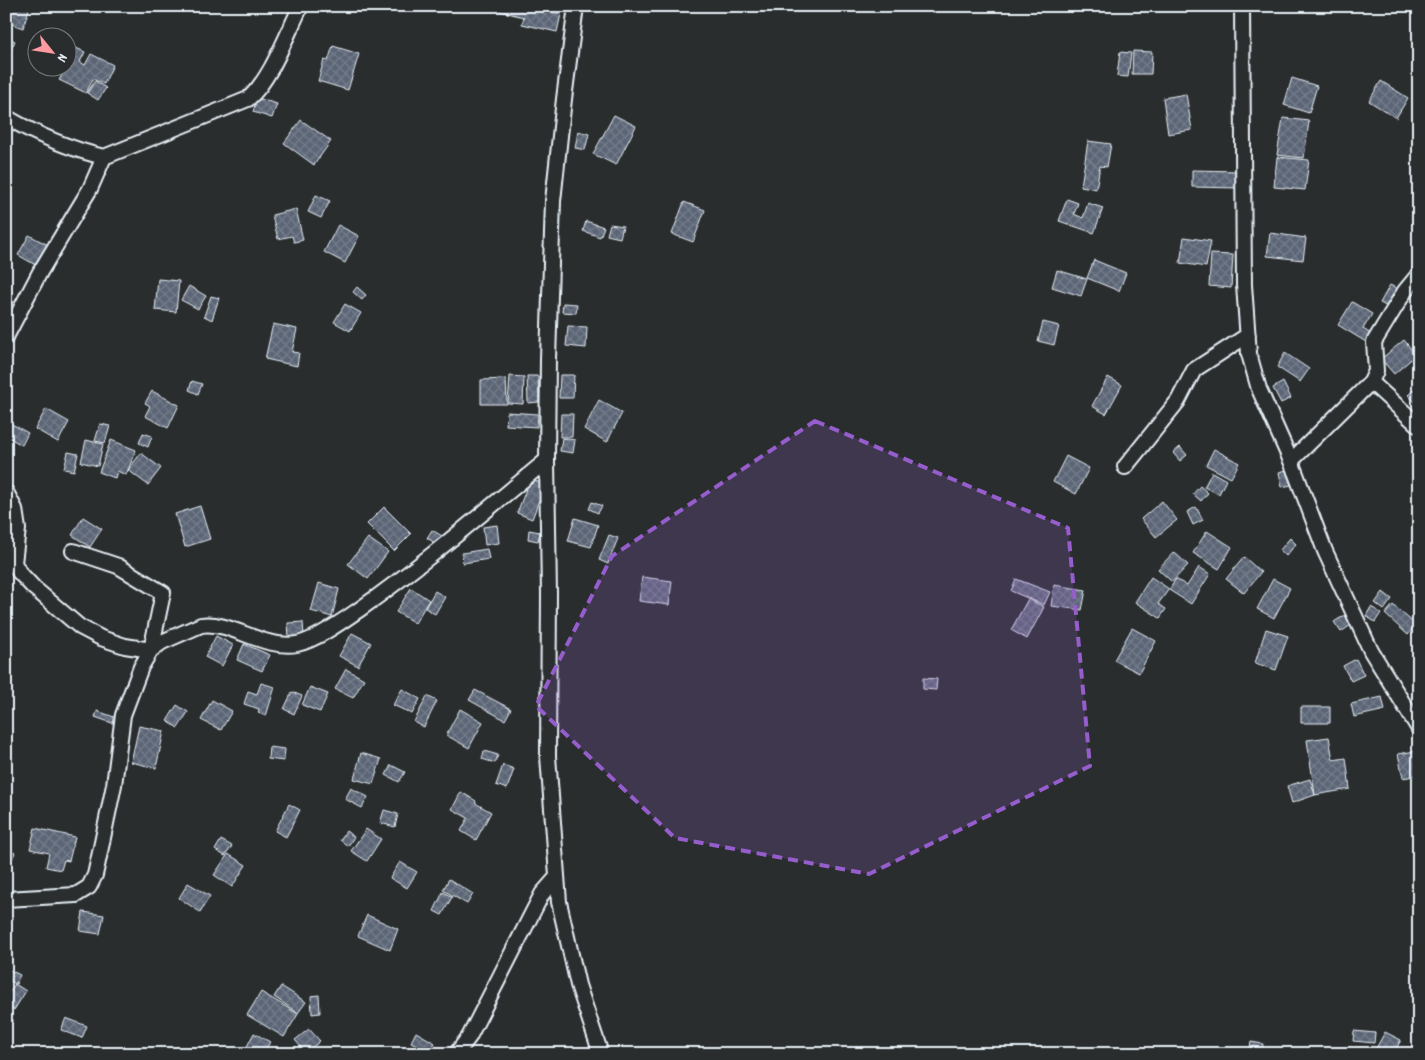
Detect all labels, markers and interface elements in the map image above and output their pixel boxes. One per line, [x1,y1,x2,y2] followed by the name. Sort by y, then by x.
[28,28,78,78] north arrow
[51,50,72,66] text: N

